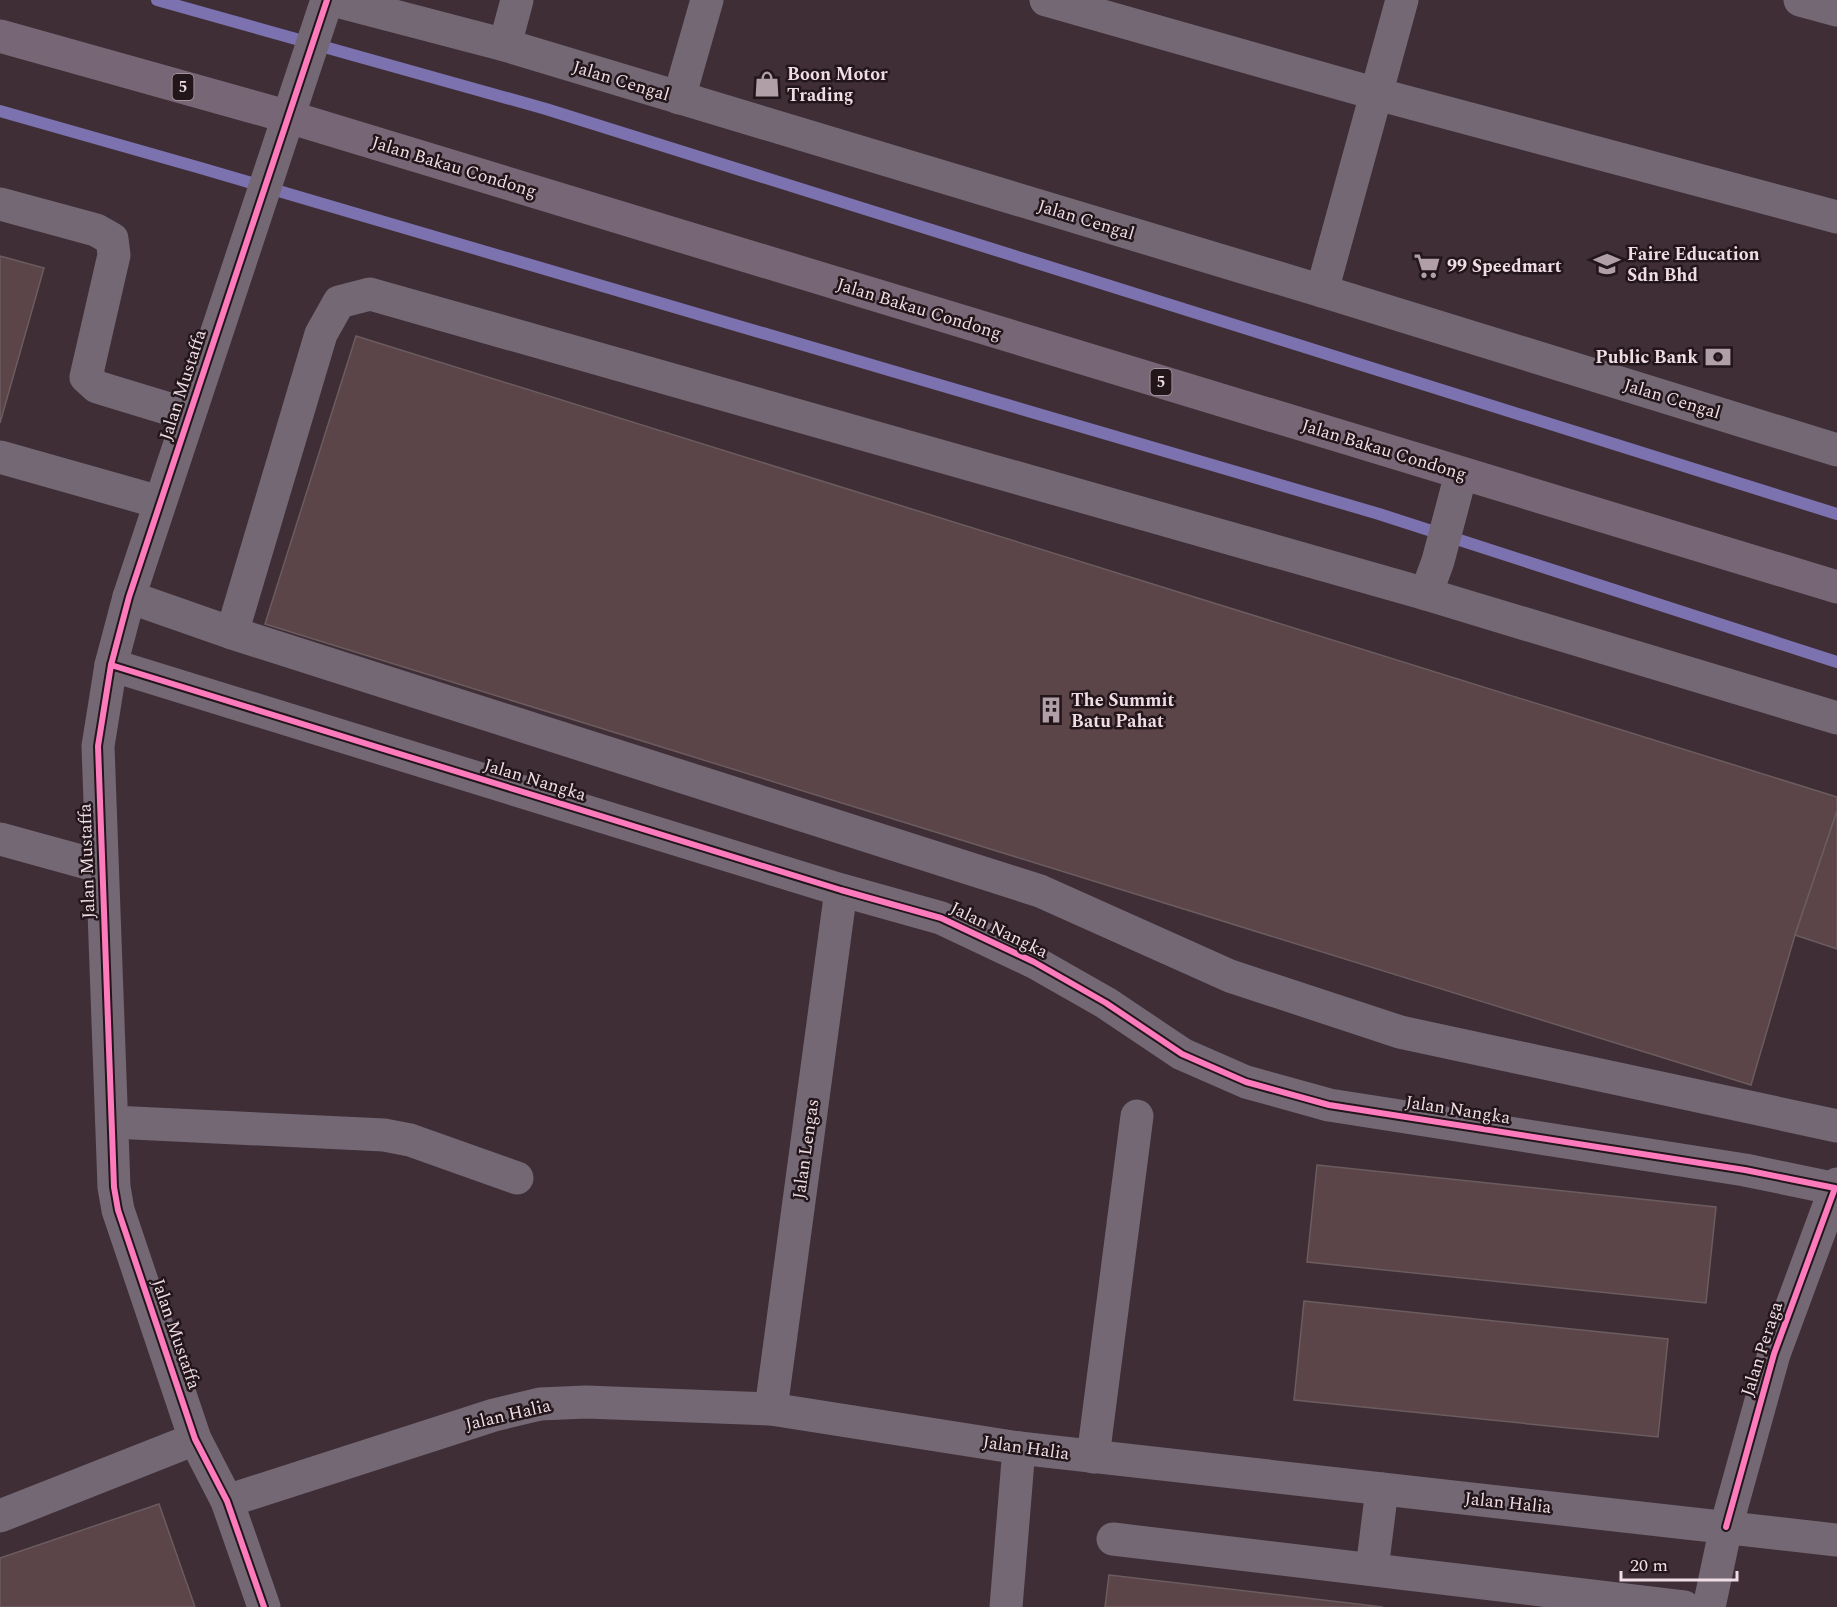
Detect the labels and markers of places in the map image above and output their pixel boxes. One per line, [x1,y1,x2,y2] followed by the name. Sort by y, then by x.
[787,61,888,109] place label: Boon Motor Trading
[752,69,782,99] shop icon: Boon Motor Trading
[1627,241,1760,289] place label: Faire Education Sdn Bhd
[1592,249,1622,279] school or university icon: Faire Education Sdn Bhd
[1412,251,1442,281] supermarket icon: 99 Speedmart
[1447,253,1562,280] place label: 99 Speedmart
[1703,342,1733,372] bank icon: Public Bank
[1595,344,1698,371] place label: Public Bank
[1071,687,1174,735] place label: The Summit Batu Pahat
[1036,695,1066,725] building icon: The Summit Batu Pahat

